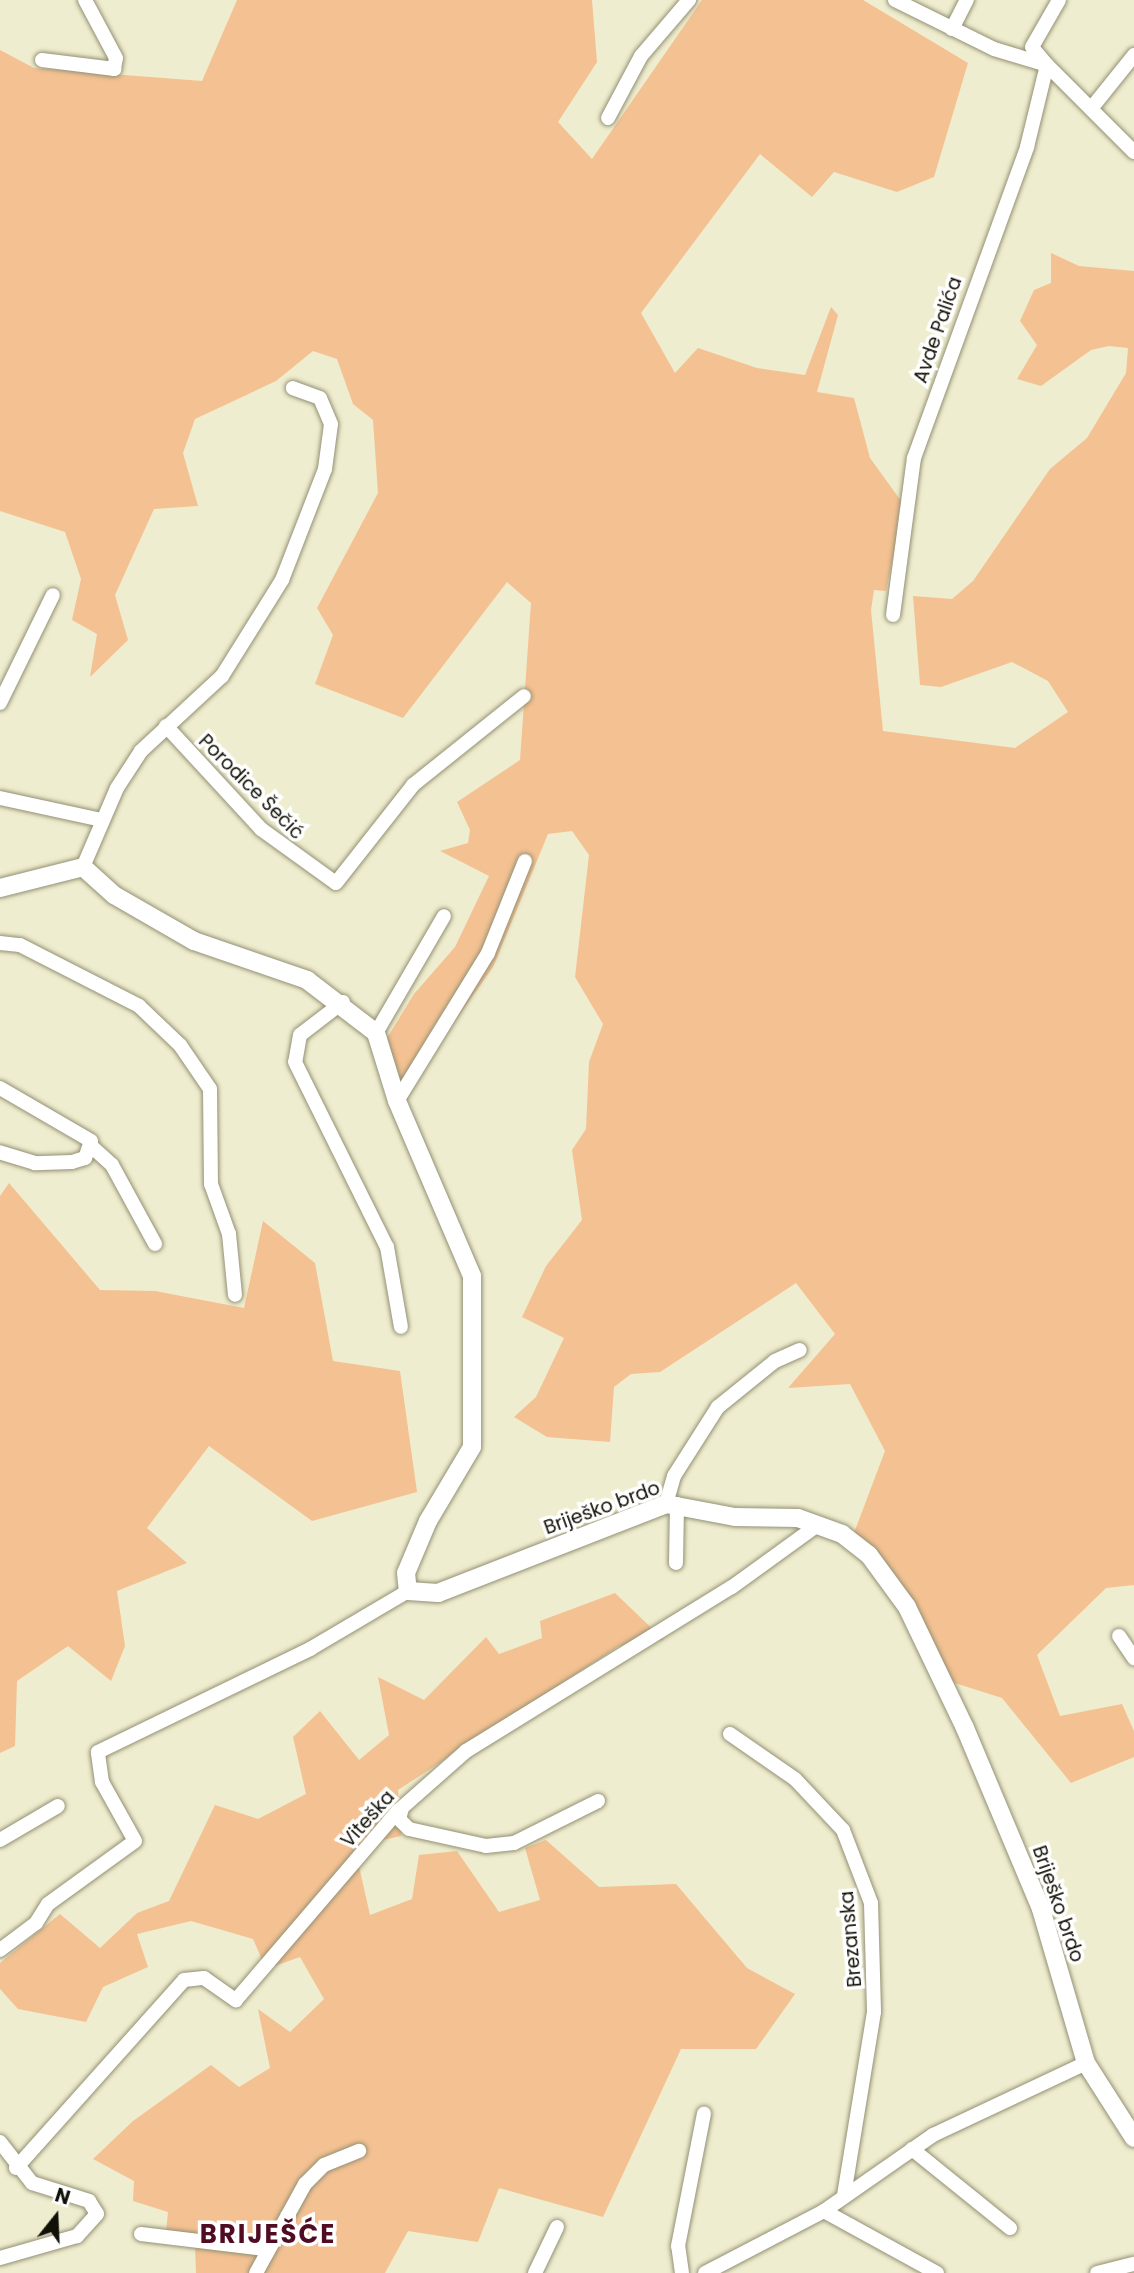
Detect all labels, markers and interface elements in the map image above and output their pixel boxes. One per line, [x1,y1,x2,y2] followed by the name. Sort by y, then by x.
[909,274,967,386] street label: Avde Palića
[194,730,308,844] street label: Porodice Šečić
[541,1476,663,1540] street label: Briješko brdo
[337,1786,399,1852] street label: Viteška
[1027,1843,1089,1965] street label: Briješko brdo
[835,1890,867,1988] street label: Brezanska
[21,2182,91,2252] north arrow
[52,2182,74,2212] text: N
[201,2219,335,2251] district label: BRIJEŠĆE

